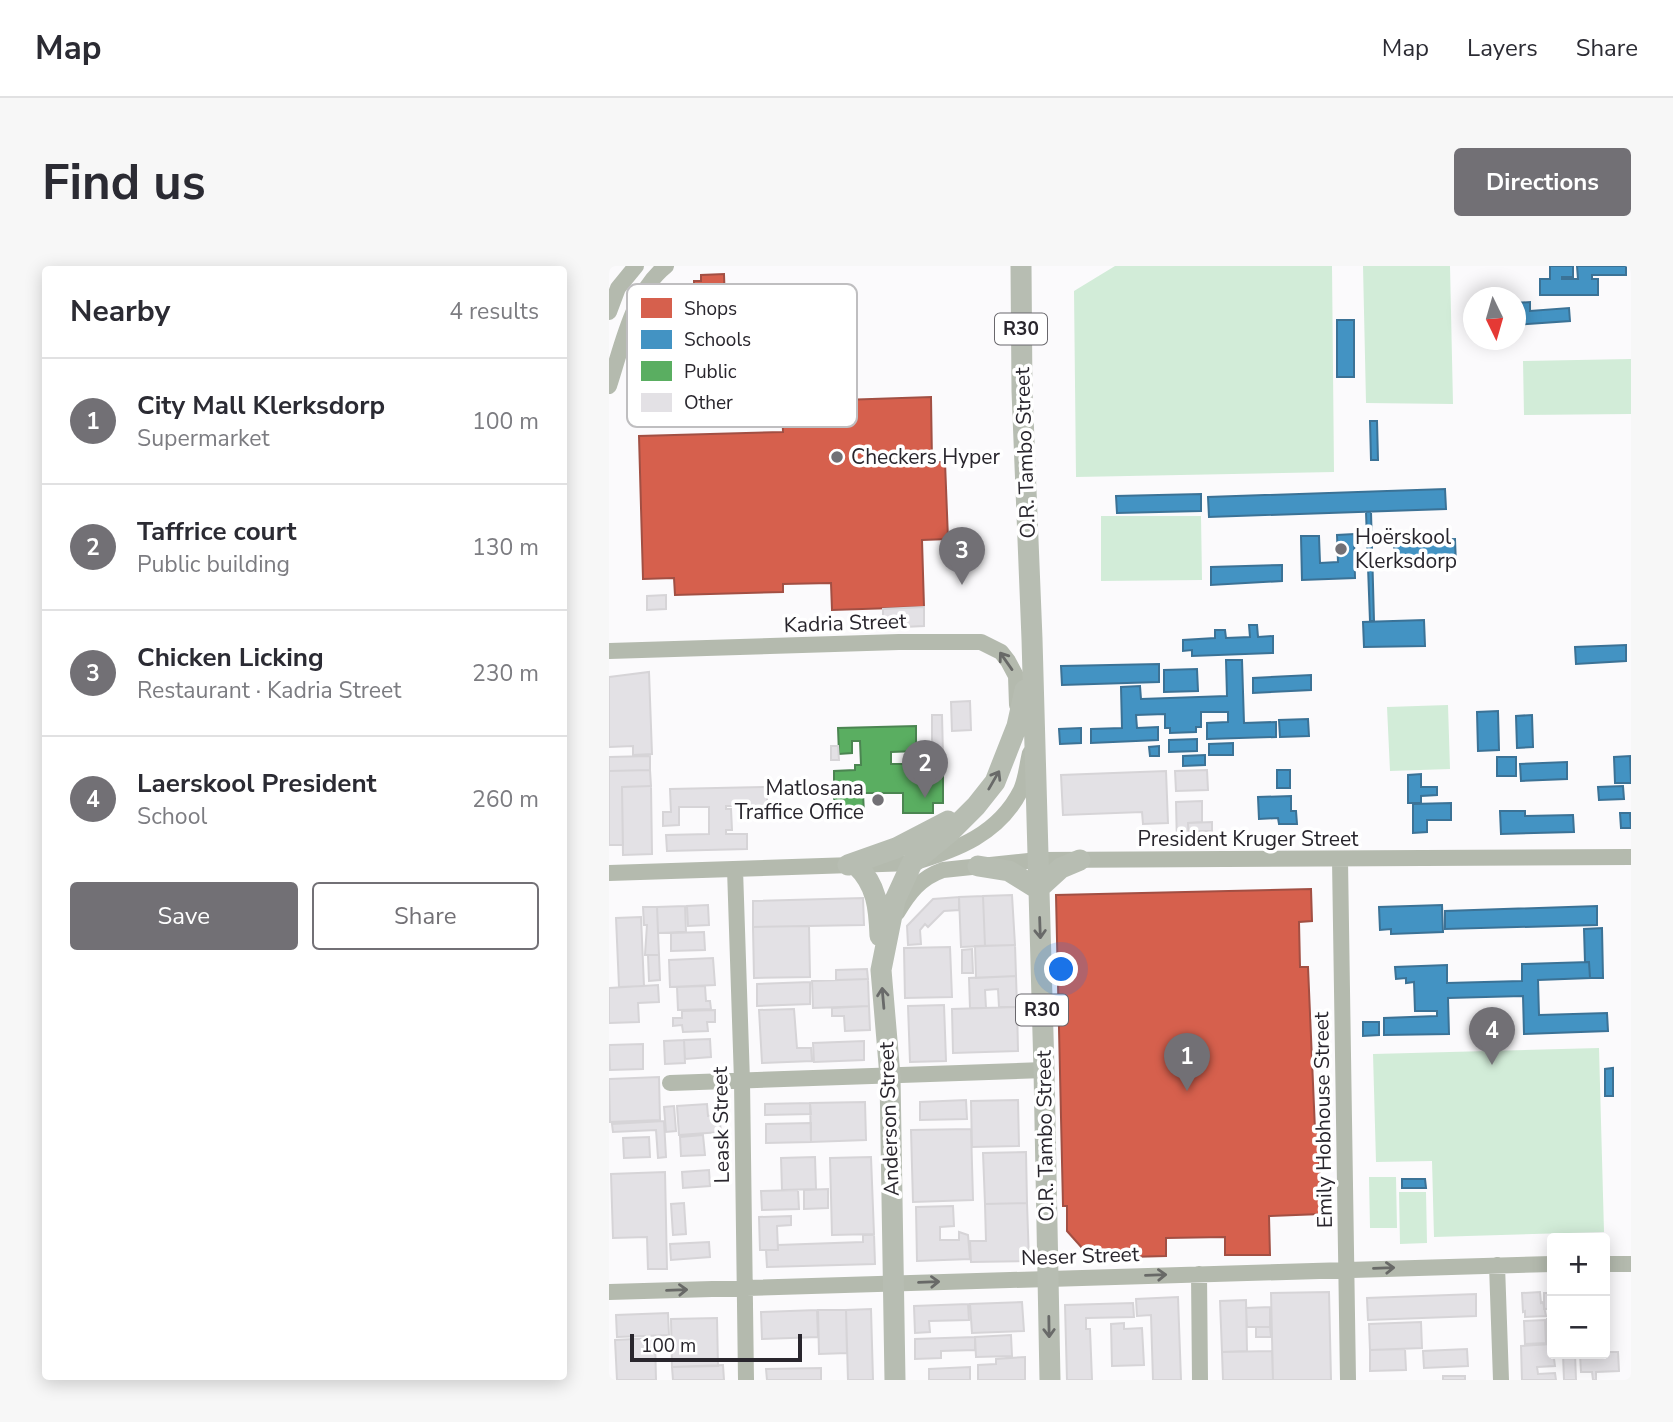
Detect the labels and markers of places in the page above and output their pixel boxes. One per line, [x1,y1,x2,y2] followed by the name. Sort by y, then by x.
[851,443,1000,471] place label: Checkers Hyper
[829,449,845,465] marker: Checkers Hyper
[1355,523,1457,575] place label: Hoërskool Klerksdorp
[939,527,985,585] pin: 3
[1333,541,1349,557] marker: Hoërskool Klerksdorp
[902,740,948,798] pin: 2
[735,774,864,826] place label: Matlosana Traffice Office
[870,792,886,808] marker: Matlosana Traffice Office
[1469,1007,1515,1065] pin: 4
[1164,1033,1210,1091] pin: 1

